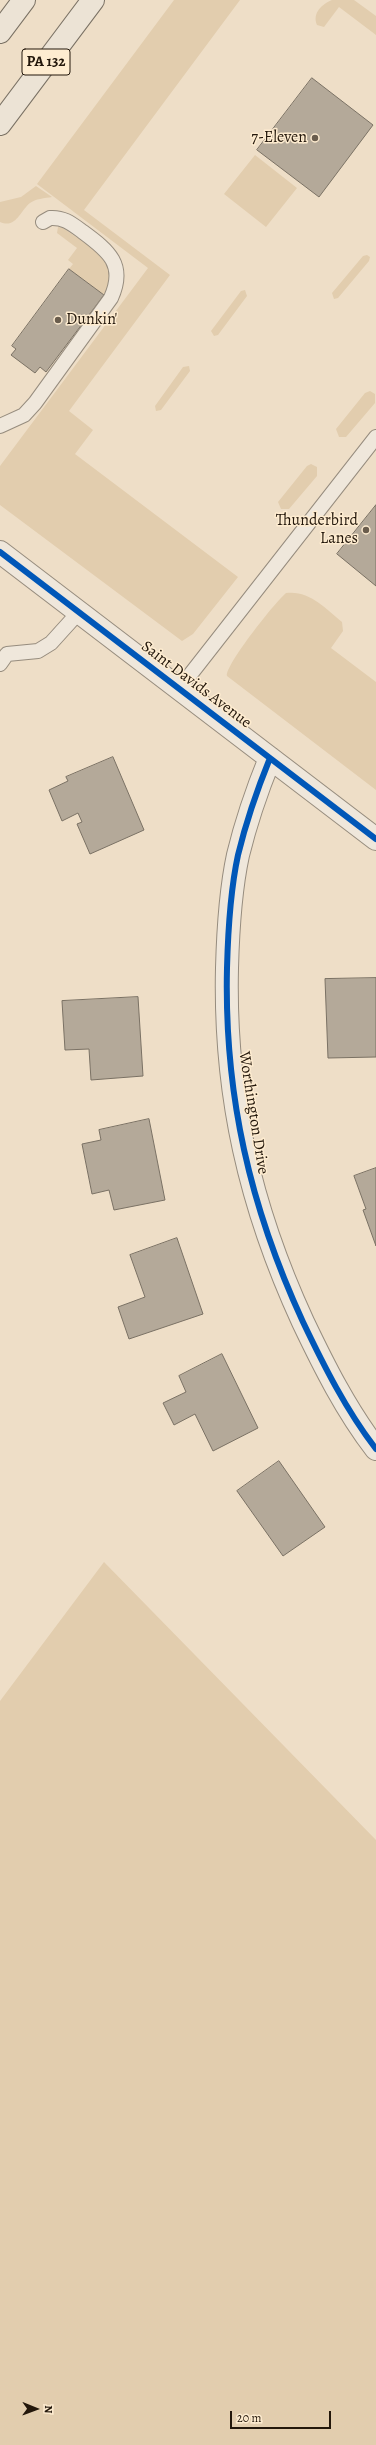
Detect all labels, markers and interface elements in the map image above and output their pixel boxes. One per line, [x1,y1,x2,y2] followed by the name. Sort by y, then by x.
[22,49,70,75] road number: PA 132
[251,128,307,148] place label: 7-Eleven
[310,133,320,143] marker: 7-Eleven
[66,310,117,330] place label: Dunkin'
[53,315,63,325] marker: Dunkin'
[276,511,358,549] place label: Thunderbird Lanes
[361,525,371,535] marker: Thunderbird Lanes
[137,637,255,733] street label: Saint Davids Avenue
[234,1050,272,1176] street label: Worthington Drive
[16,2389,56,2429] north arrow
[232,2403,333,2429] scale bar
[41,2405,56,2413] text: N
[237,2410,261,2426] text: 20 m

